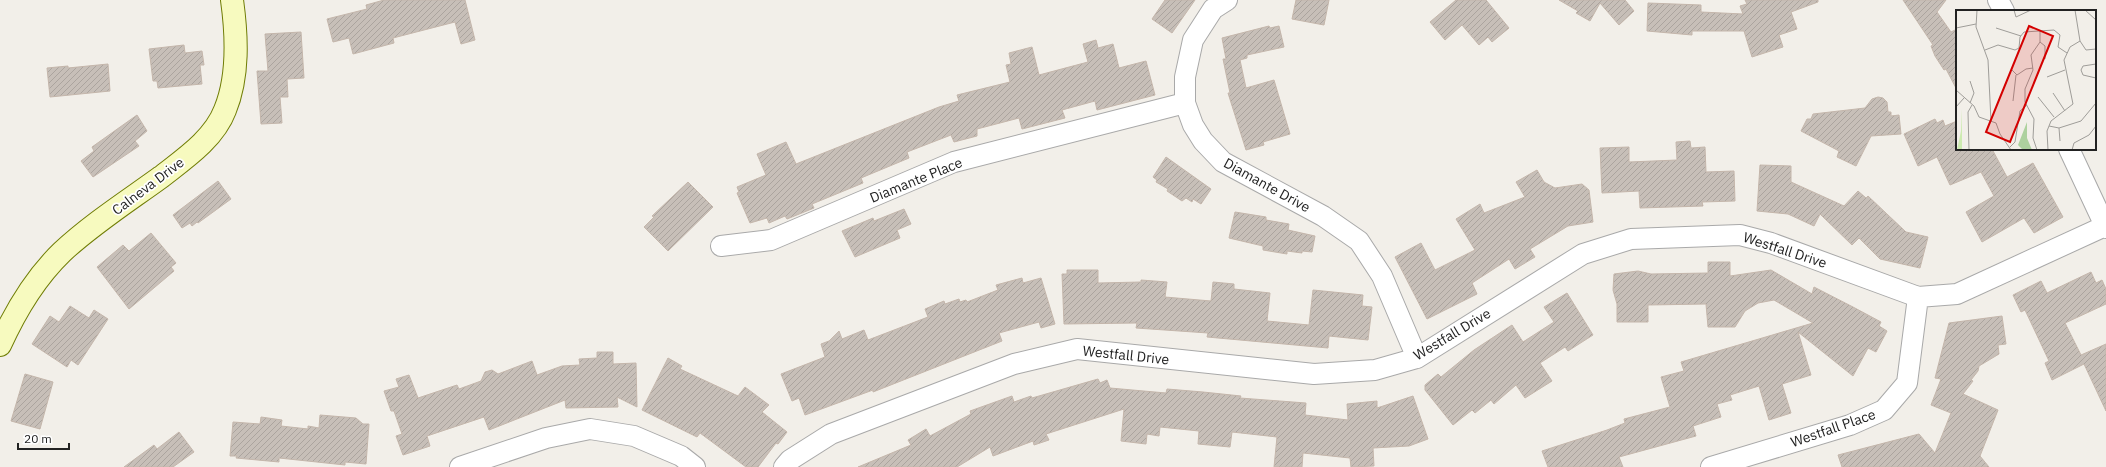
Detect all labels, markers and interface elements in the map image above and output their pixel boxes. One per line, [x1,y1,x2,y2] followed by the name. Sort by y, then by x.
[1956,10,2096,150] inset map
[108,153,188,219] street label: Calneva Drive
[867,153,965,207] street label: Diamante Place
[1220,154,1314,216] street label: Diamante Drive
[1741,228,1829,272] street label: Westfall Drive
[1410,304,1494,364] street label: Westfall Drive
[1082,342,1170,369] street label: Westfall Drive
[1788,405,1878,451] street label: Westfall Place
[18,425,69,451] scale bar
[24,431,52,446] text: 20 m

